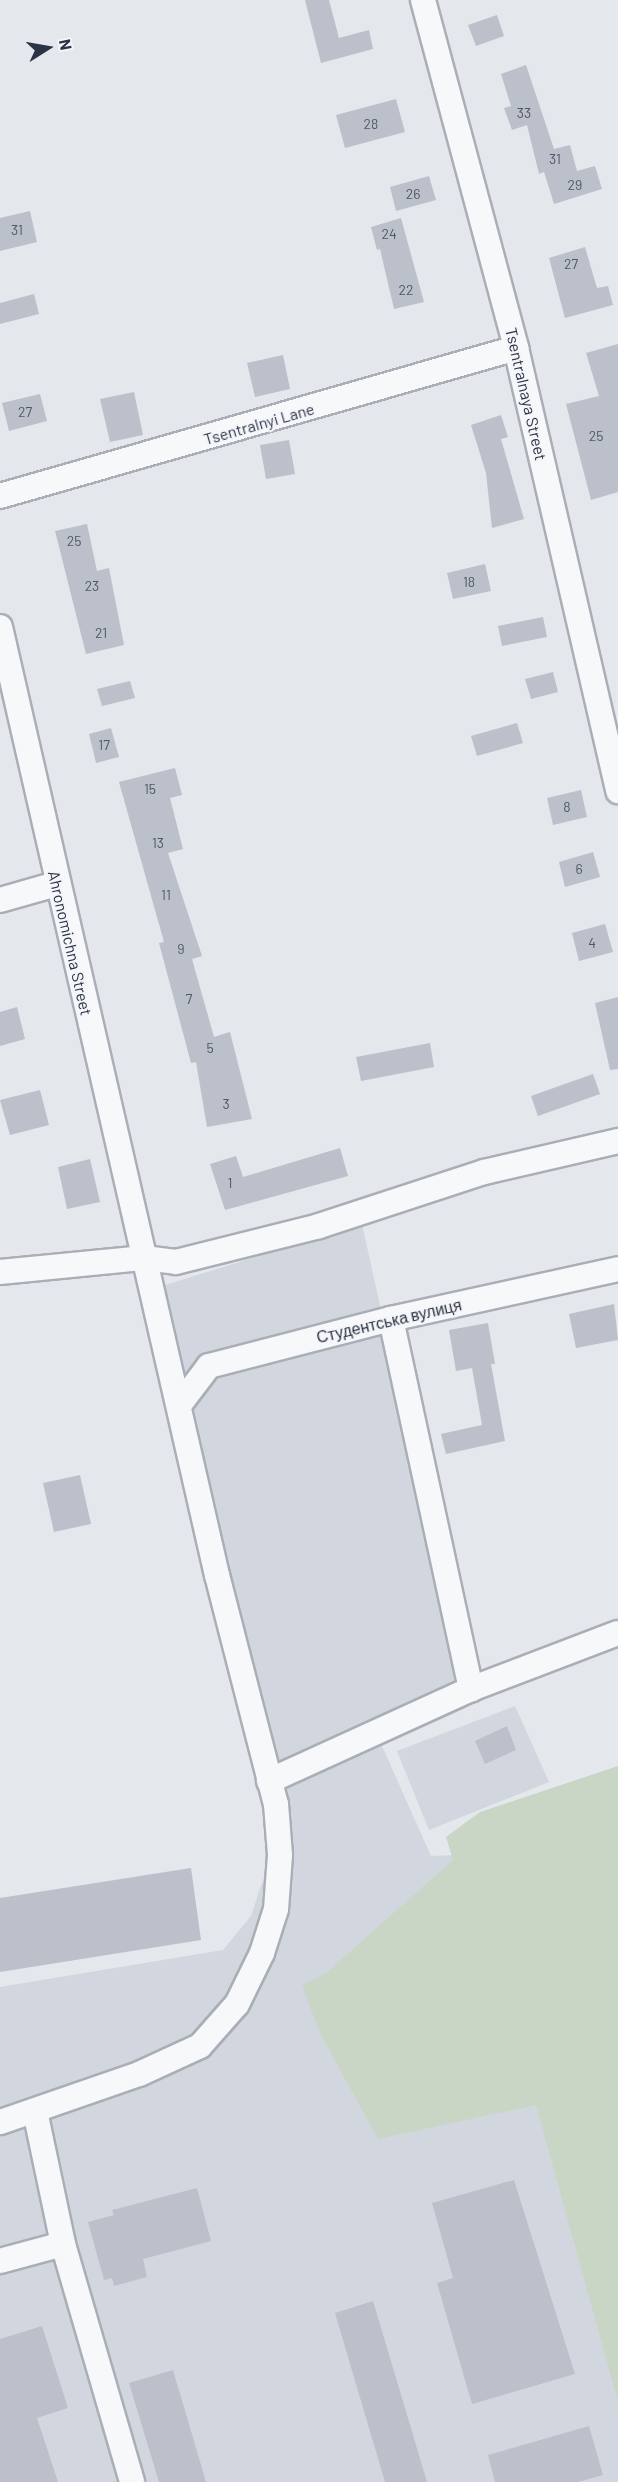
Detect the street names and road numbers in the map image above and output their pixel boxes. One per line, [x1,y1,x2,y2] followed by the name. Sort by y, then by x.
[501,326,551,462] street label: Tsentralnaya Street
[202,399,316,449] street label: Tsentralnyi Lane
[44,869,96,1017] street label: Ahronomichna Street
[315,1295,463,1347] street label: Студентська вулиця

